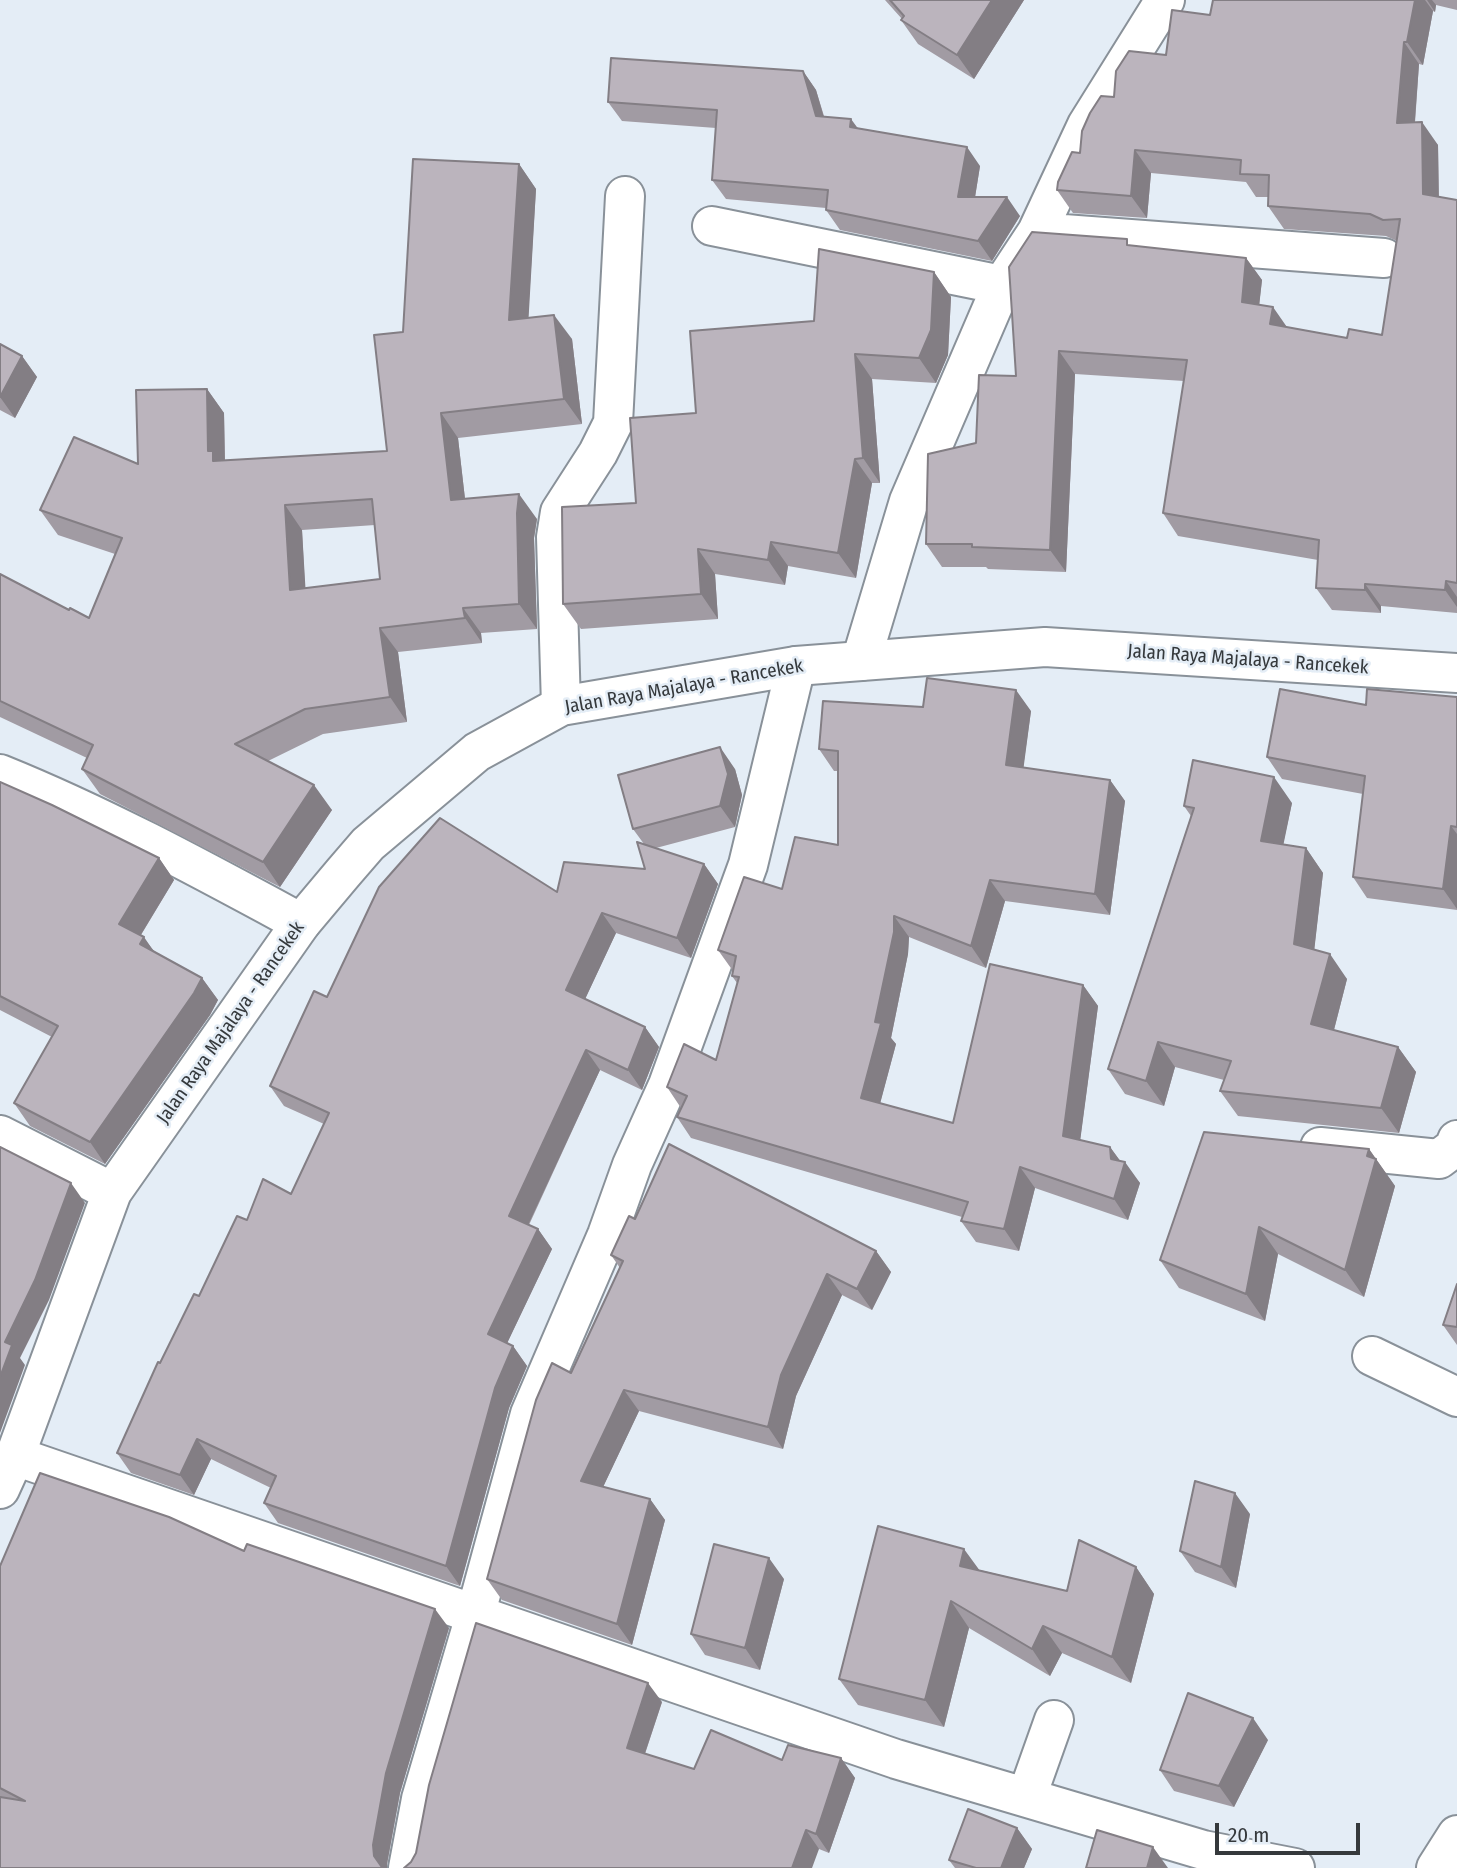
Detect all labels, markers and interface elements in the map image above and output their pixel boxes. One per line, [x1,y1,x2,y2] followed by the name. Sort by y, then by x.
[1127,640,1369,680] street label: Jalan Raya Majalaya - Rancekek
[563,655,805,719] street label: Jalan Raya Majalaya - Rancekek
[152,917,310,1129] street label: Jalan Raya Majalaya - Rancekek
[1219,1808,1364,1852] scale bar
[1228,1822,1269,1848] text: 20 m

